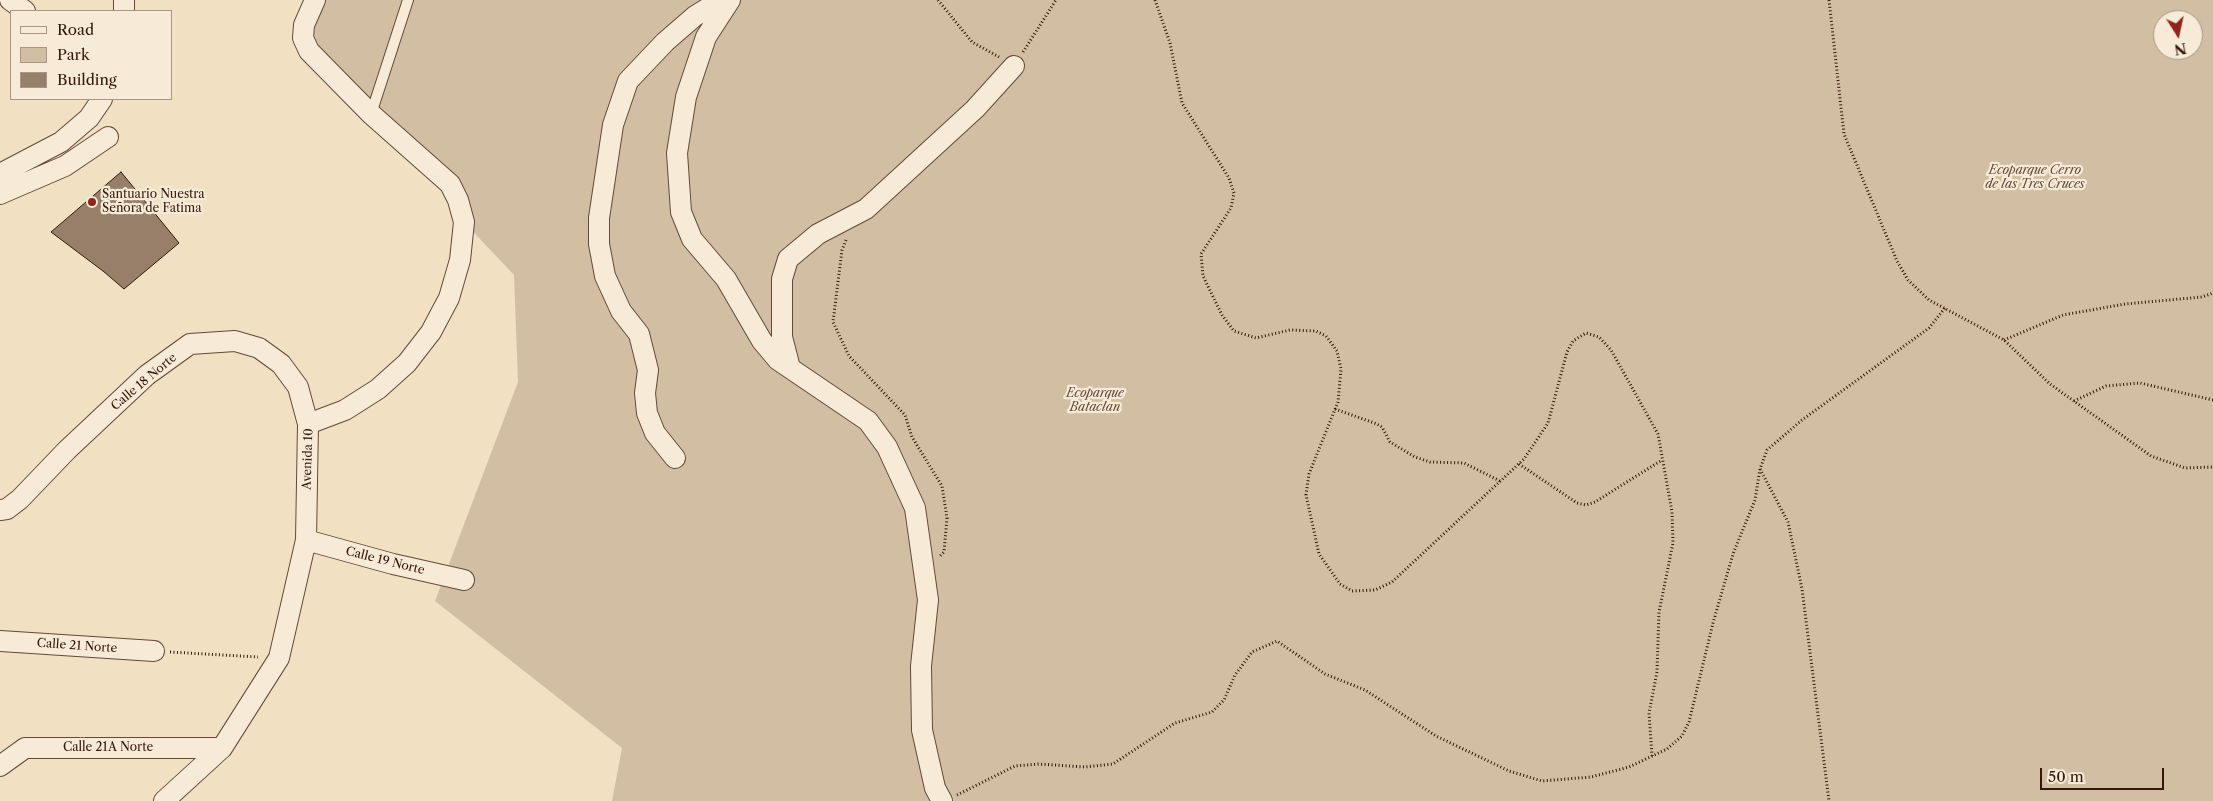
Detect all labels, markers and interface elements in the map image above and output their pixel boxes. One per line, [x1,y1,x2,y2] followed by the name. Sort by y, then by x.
[10,10,172,100] legend
[2153,10,2203,60] north arrow
[57,20,94,39] text: Road
[2173,39,2188,59] text: N
[57,45,90,64] text: Park
[57,70,117,89] text: Building
[1985,164,2085,192] park label: Ecoparque Cerro de las Tres Cruces
[102,188,205,216] place label: Santuario Nuestra Señora de Fatima
[86,196,98,208] marker: Santuario Nuestra Señora de Fatima
[108,350,180,414] street label: Calle 18 Norte
[1066,387,1124,415] park label: Ecoparque Bataclan
[300,428,316,490] street label: Avenida 10
[344,544,426,578] street label: Calle 19 Norte
[36,636,118,656] street label: Calle 21 Norte
[63,741,153,755] street label: Calle 21A Norte
[2043,758,2167,790] scale bar
[2048,767,2084,786] text: 50 m

